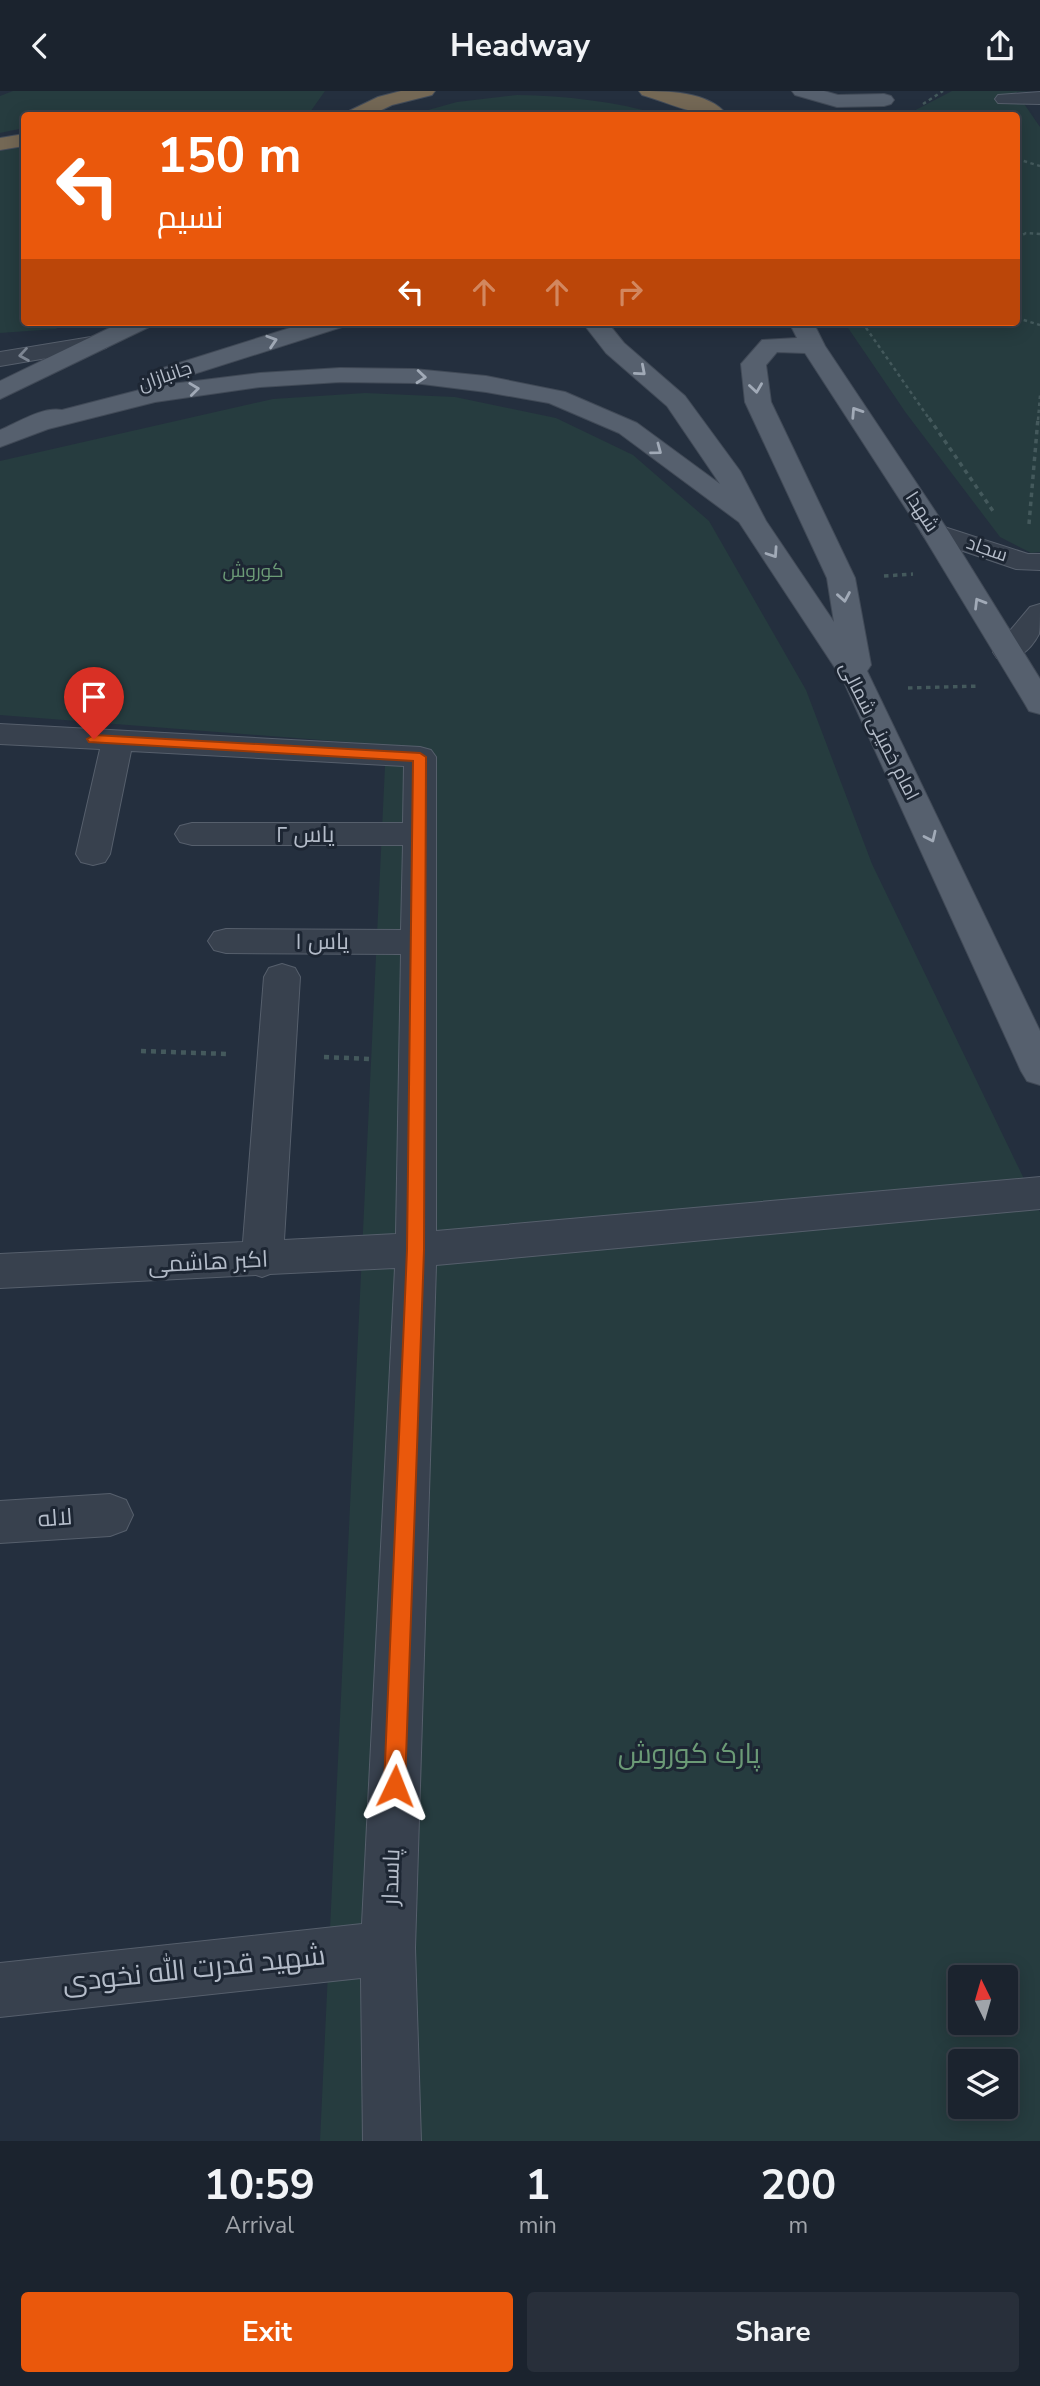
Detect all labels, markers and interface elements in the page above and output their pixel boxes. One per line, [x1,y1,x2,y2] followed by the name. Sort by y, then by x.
[450,24,590,67] text: Headway
[21,27,59,65] icon: back
[981,27,1019,65] icon: share
[157,122,301,189] text: 150 m
[42,140,133,231] icon: left
[157,196,224,239] text: نسیم
[392,273,430,311] icon: left
[465,273,503,311] icon: ahead
[538,273,576,311] icon: ahead
[611,273,649,311] icon: right
[265,335,277,349] one-way arrow
[18,347,30,362] one-way arrow
[135,355,195,397] street label: جانبازان
[633,363,646,375] one-way arrow
[416,369,427,384] one-way arrow
[188,381,200,396] one-way arrow
[748,382,763,394] one-way arrow
[852,407,864,420] one-way arrow
[650,441,662,454] one-way arrow
[899,487,945,537] street label: شهدا
[963,530,1011,568] street label: سجاد
[765,546,778,559] one-way arrow
[222,558,284,584] park label: کوروش
[836,591,851,603] one-way arrow
[974,598,987,611] one-way arrow
[833,657,925,805] street label: امام خمینی شمالی
[64,667,124,739] pin
[75,678,113,716] icon: arrive
[276,819,334,850] street label: یاس ۲
[923,830,937,842] one-way arrow
[295,926,349,957] street label: یاس ۱
[147,1243,269,1281] street label: اکبر هاشمی
[37,1501,73,1535] street label: لاله
[618,1735,761,1773] park label: پارک کوروش
[358,1749,432,1823] position arrow
[374,1848,407,1908] street label: پاسدار
[61,1936,327,2002] street label: شهید قدرت الله نخودی
[948,1965,1018,2035] north arrow
[948,1965,1018,2119] map controls
[948,2049,1018,2119] button: layers
[204,2157,315,2214] text: 10:59
[525,2157,550,2214] text: 1
[761,2157,836,2214] text: 200
[225,2210,294,2241] text: Arrival
[519,2210,557,2241] text: min
[789,2210,808,2241] text: m
[21,2292,513,2372] button: Exit
[527,2292,1019,2372] button: Share

